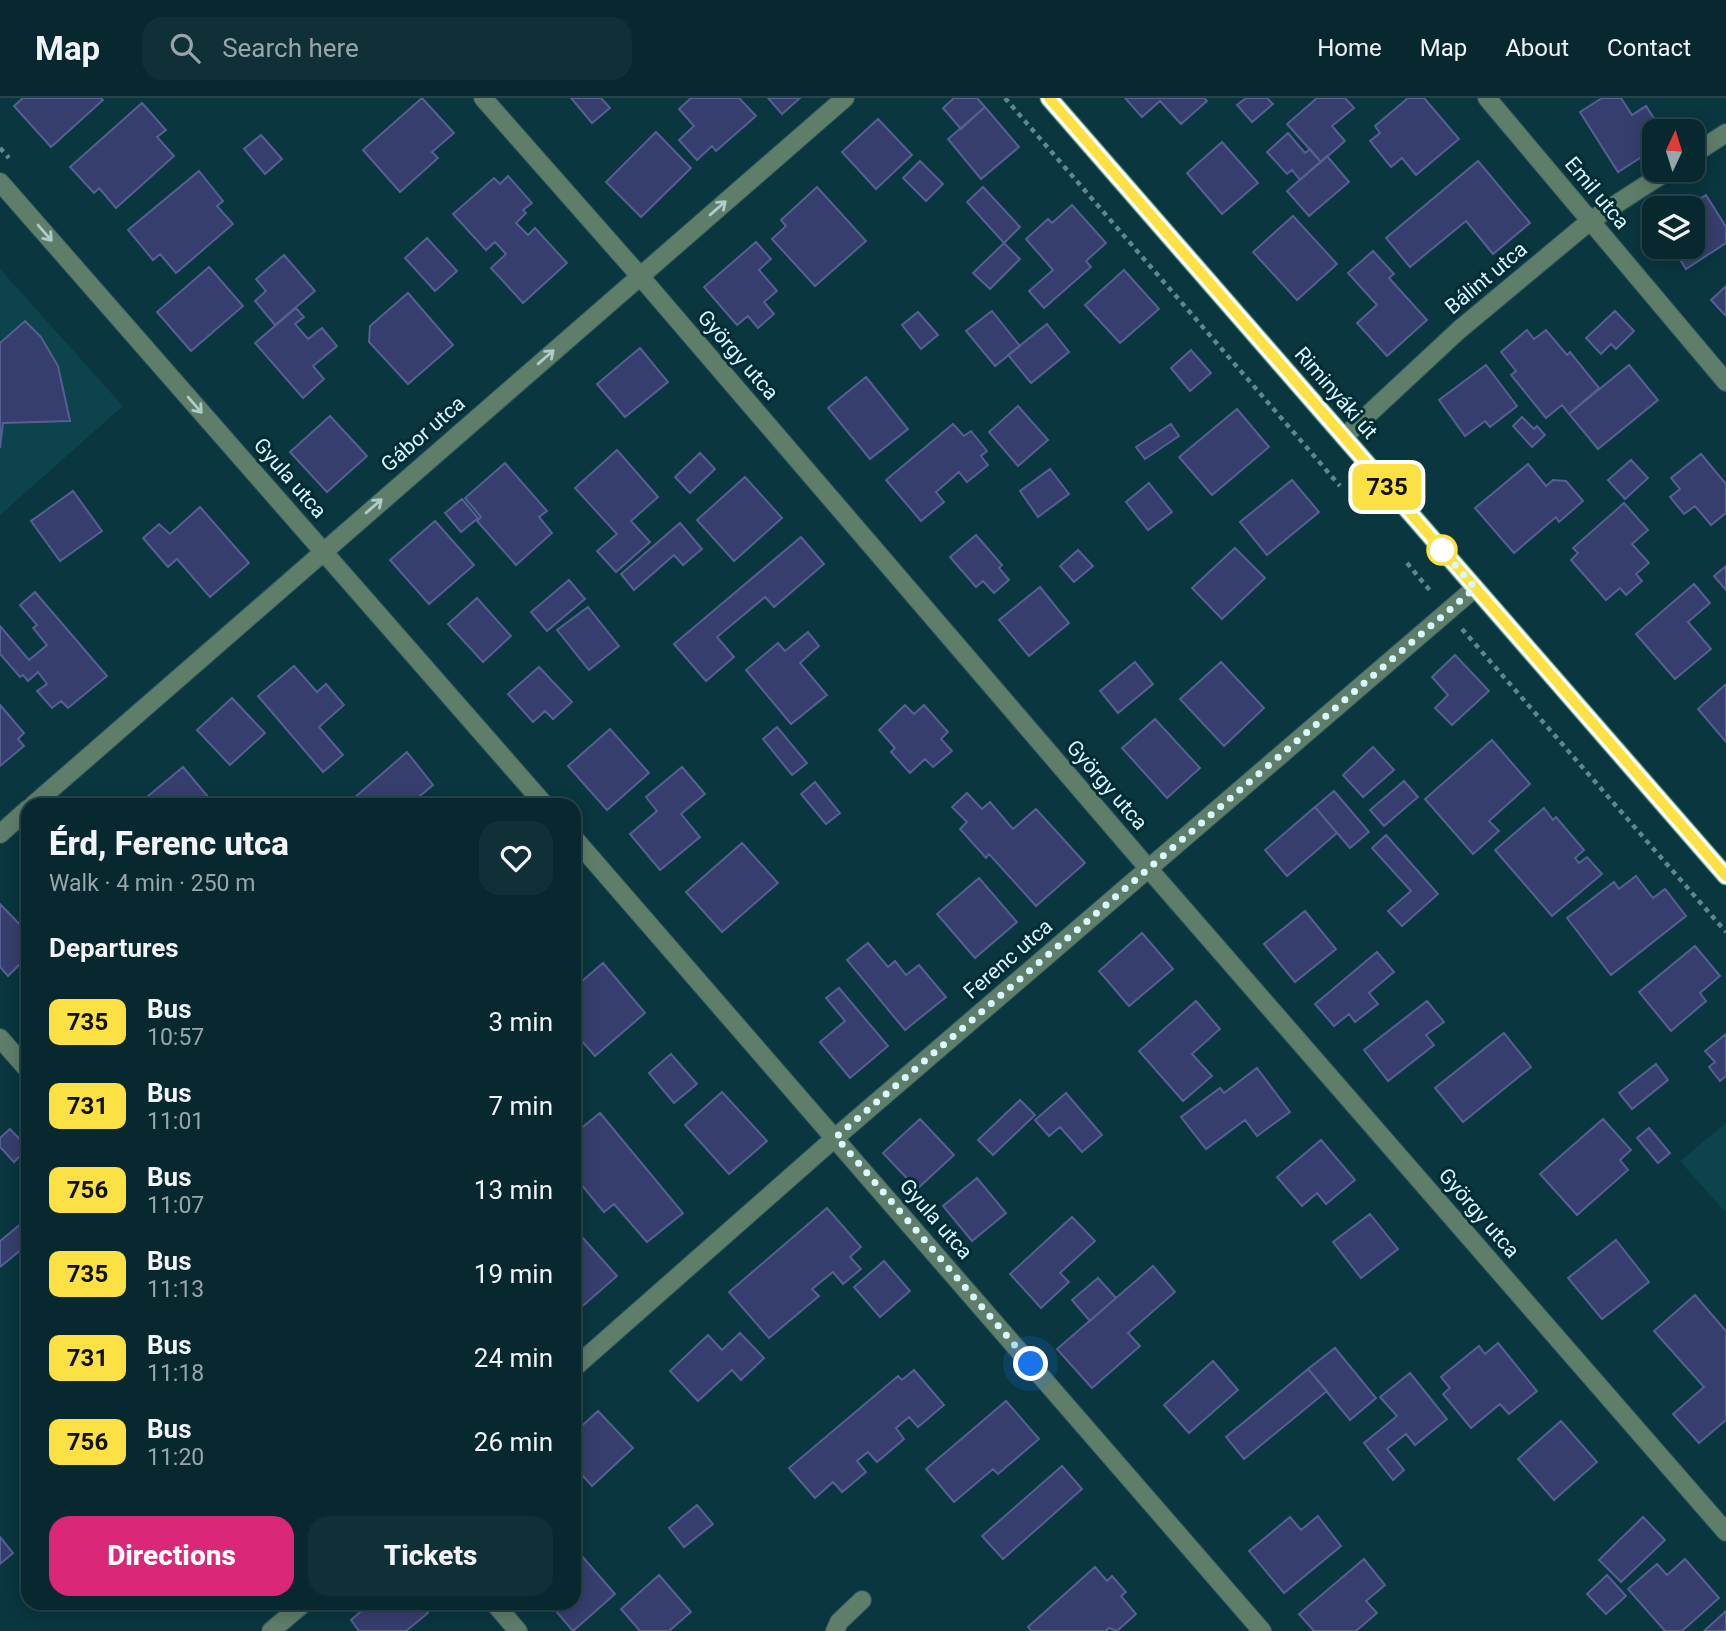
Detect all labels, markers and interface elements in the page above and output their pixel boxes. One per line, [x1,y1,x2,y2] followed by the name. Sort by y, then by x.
[142,17,632,80] search box
[35,29,100,68] text: Map
[166,29,204,67] icon: search
[222,33,359,63] text: Search here
[1317,34,1382,62] text: Home
[1420,34,1467,62] text: Map
[1505,34,1569,62] text: About
[1607,34,1691,62] text: Contact
[1642,119,1704,182] north arrow
[1642,119,1705,259] map controls
[1560,152,1634,234] street label: Emil utca
[1642,196,1705,259] button: layers
[708,200,726,216] one-way arrow
[37,224,53,242] one-way arrow
[1440,237,1532,319] street label: Bálint utca
[693,305,783,405] street label: György utca
[1290,342,1382,444] street label: Riminyáki út
[537,349,555,365] one-way arrow
[376,391,470,477] street label: Gábor utca
[187,395,203,413] one-way arrow
[249,433,331,523] street label: Gyula utca
[1347,464,1427,510] line badge: 735
[1366,473,1408,501] text: 735
[365,498,383,514] one-way arrow
[1427,535,1457,565] unlabelled marker
[1062,735,1152,835] street label: György utca
[479,821,553,895] button: heart
[49,824,289,863] text: Érd, Ferenc utca
[49,870,255,897] text: Walk · 4 min · 250 m
[959,914,1057,1004] street label: Ferenc utca
[49,933,179,963] text: Departures
[147,994,192,1024] text: Bus
[488,1007,553,1037] text: 3 min
[67,1008,108,1036] text: 735
[147,1024,204,1051] text: 10:57
[147,1078,192,1108] text: Bus
[488,1091,553,1121] text: 7 min
[67,1092,108,1120] text: 731
[147,1108,204,1135] text: 11:01
[147,1162,192,1192] text: Bus
[1434,1163,1524,1263] street label: György utca
[895,1174,977,1264] street label: Gyula utca
[474,1175,553,1205] text: 13 min
[67,1176,108,1204] text: 756
[147,1192,204,1219] text: 11:07
[147,1246,192,1276] text: Bus
[474,1259,553,1289] text: 19 min
[67,1260,108,1288] text: 735
[147,1276,204,1303] text: 11:13
[147,1330,192,1360] text: Bus
[474,1343,553,1373] text: 24 min
[67,1344,108,1372] text: 731
[1013,1346,1048,1381] your location
[147,1360,204,1387] text: 11:18
[147,1414,192,1444] text: Bus
[474,1427,553,1457] text: 26 min
[67,1428,108,1456] text: 756
[147,1444,204,1471] text: 11:20
[49,1516,294,1596] button: Directions
[308,1516,553,1596] button: Tickets

